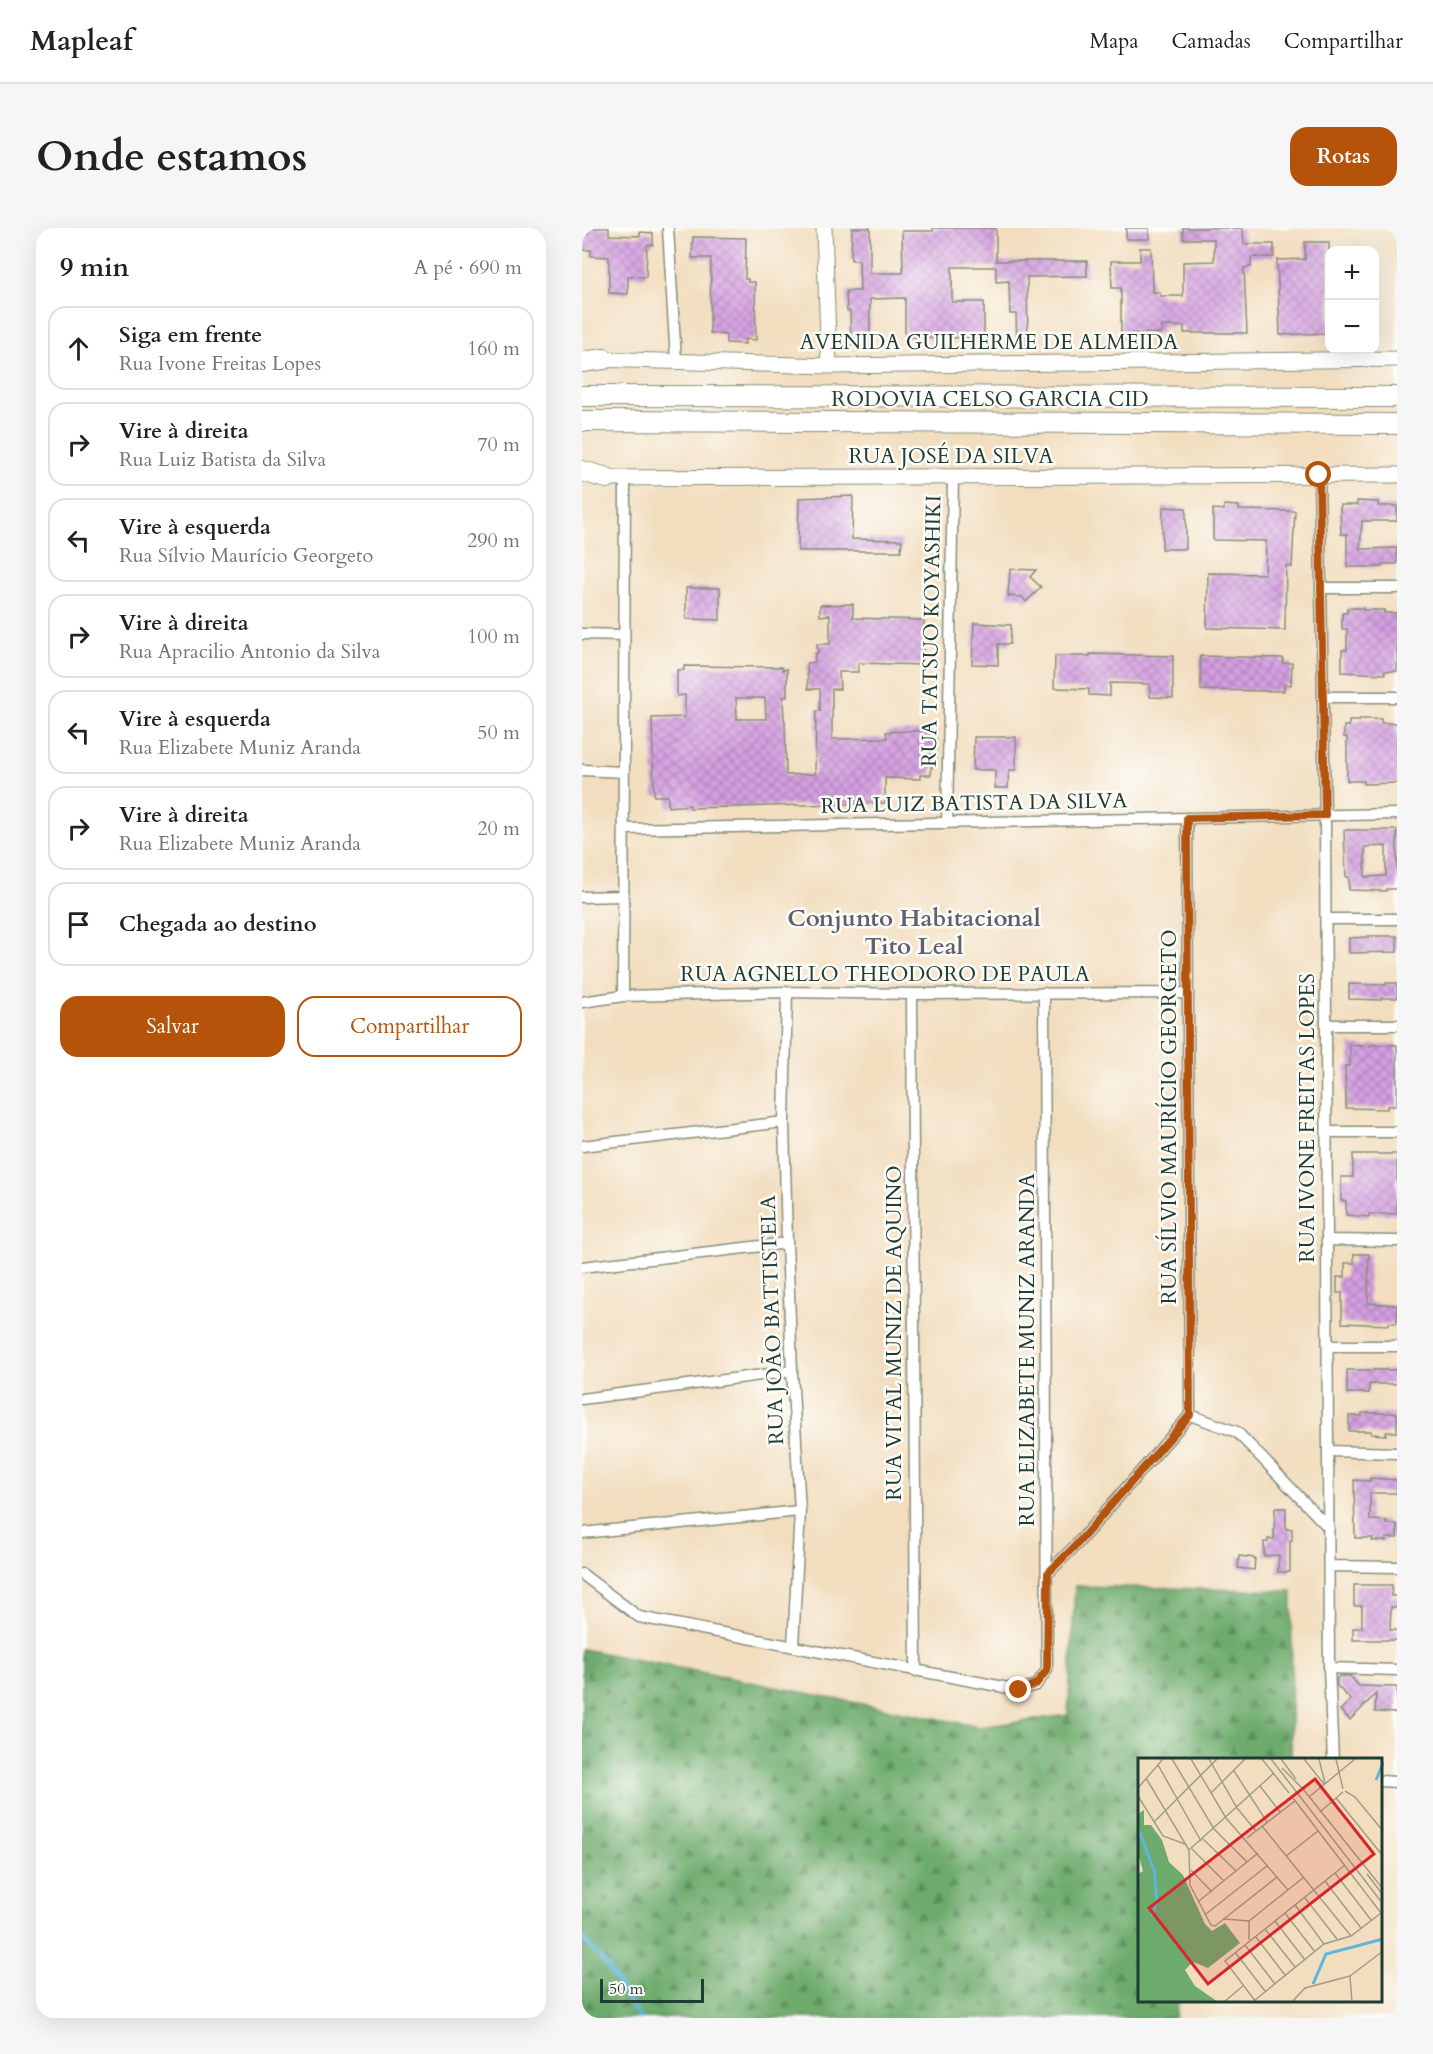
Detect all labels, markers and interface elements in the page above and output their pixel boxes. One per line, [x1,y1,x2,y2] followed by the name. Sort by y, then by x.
[30,22,133,60] text: Mapleaf
[1089,27,1139,56] text: Mapa
[1172,27,1251,56] text: Camadas
[1284,27,1403,56] text: Compartilhar
[1290,127,1397,186] button: Rotas
[36,128,307,185] text: Onde estamos
[1325,246,1379,354] map controls
[1325,246,1379,300] button: +
[60,250,129,285] text: 9 min
[414,254,522,281] text: A pé · 690 m
[1325,300,1379,354] button: −
[119,320,262,350] text: Siga em frente
[800,328,1178,357] street label: AVENIDA GUILHERME DE ALMEIDA
[62,332,95,365] icon: ahead
[467,335,520,362] text: 160 m
[119,350,321,377] text: Rua Ivone Freitas Lopes
[831,385,1149,414] street label: RODOVIA CELSO GARCIA CID
[119,416,249,446] text: Vire à direita
[62,428,95,461] icon: right
[477,431,520,458] text: 70 m
[848,442,1054,471] street label: RUA JOSÉ DA SILVA
[119,446,326,473] text: Rua Luiz Batista da Silva
[1305,461,1331,487] route start
[915,495,948,767] street label: RUA TATSUO KOYASHIKI
[119,512,271,542] text: Vire à esquerda
[62,524,95,557] icon: left
[467,527,520,554] text: 290 m
[119,542,373,569] text: Rua Sílvio Maurício Georgeto
[119,608,249,638] text: Vire à direita
[62,620,95,653] icon: right
[467,623,520,650] text: 100 m
[119,638,380,665] text: Rua Apracilio Antonio da Silva
[119,704,271,734] text: Vire à esquerda
[62,716,95,749] icon: left
[477,719,520,746] text: 50 m
[119,734,361,761] text: Rua Elizabete Muniz Aranda
[820,786,1128,821] street label: RUA LUIZ BATISTA DA SILVA
[119,800,249,830] text: Vire à direita
[62,812,95,845] icon: right
[477,815,520,842] text: 20 m
[119,830,361,857] text: Rua Elizabete Muniz Aranda
[787,902,1041,963] district label: Conjunto Habitacional Tito Leal
[62,908,95,941] icon: arrive
[119,909,317,939] text: Chegada ao destino
[1155,929,1184,1305] street label: RUA SÍLVIO MAURÍCIO GEORGETO
[680,960,1090,989] street label: RUA AGNELLO THEODORO DE PAULA
[1293,973,1322,1263] street label: RUA IVONE FREITAS LOPES
[60,996,285,1057] button: Salvar
[297,996,522,1057] button: Compartilhar
[880,1165,909,1501] street label: RUA VITAL MUNIZ DE AQUINO
[1013,1173,1042,1527] street label: RUA ELIZABETE MUNIZ ARANDA
[753,1195,791,1445] street label: RUA JOÃO BATTISTELA
[1005,1676,1031,1702] route end
[1138,1758,1382,2003] inset map
[600,1976,704,2004] scale bar
[609,1978,643,2000] text: 50 m

